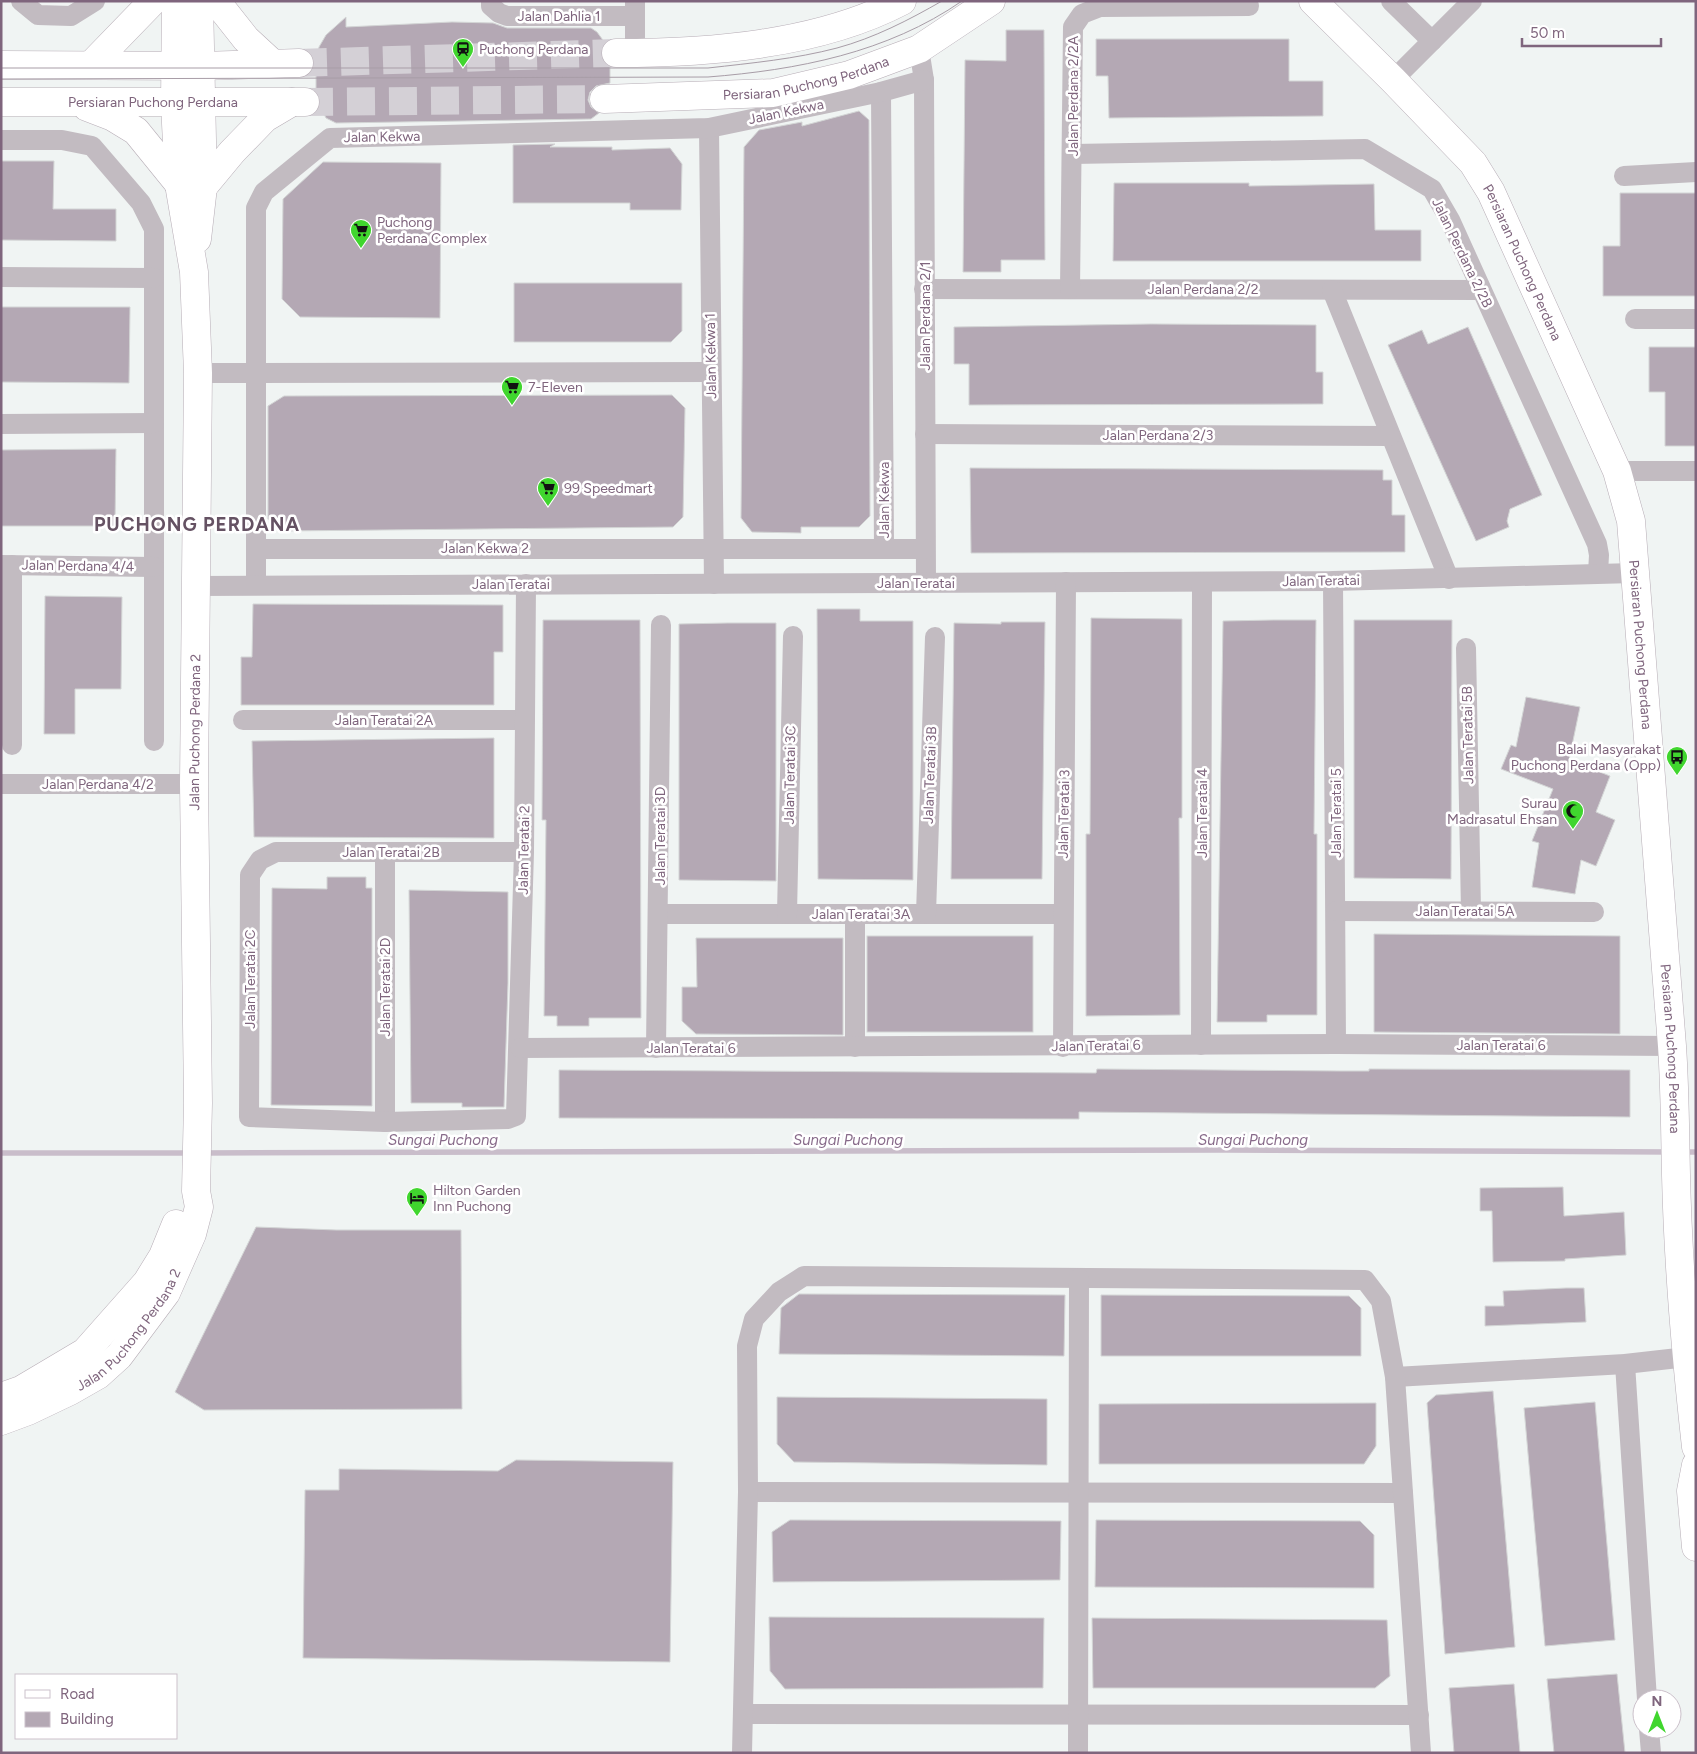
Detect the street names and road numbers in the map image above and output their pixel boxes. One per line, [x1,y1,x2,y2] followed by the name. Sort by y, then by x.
[517,8,601,25] street label: Jalan Dahlia 1
[1065,35,1082,156] street label: Jalan Perdana 2/2A
[723,52,891,103] street label: Persiaran Puchong Perdana
[68,94,238,111] street label: Persiaran Puchong Perdana
[747,96,825,128] street label: Jalan Kekwa
[344,128,420,146] street label: Jalan Kekwa
[1480,181,1565,343] street label: Persiaran Puchong Perdana
[1428,196,1496,310] street label: Jalan Perdana 2/2B
[917,262,934,371] street label: Jalan Perdana 2/1
[1147,281,1259,298] street label: Jalan Perdana 2/2
[702,313,720,399] street label: Jalan Kekwa 1
[1103,427,1213,444] street label: Jalan Perdana 2/3
[876,462,893,538] street label: Jalan Kekwa
[441,540,529,557] street label: Jalan Kekwa 2
[21,557,135,575] street label: Jalan Perdana 4/4
[1626,559,1656,730] street label: Persiaran Puchong Perdana
[1282,572,1360,590] street label: Jalan Teratai
[877,575,955,592] street label: Jalan Teratai
[472,576,550,593] street label: Jalan Teratai
[185,654,204,811] street label: Jalan Puchong Perdana 2
[1459,686,1477,784] street label: Jalan Teratai 5B
[335,712,434,729] street label: Jalan Teratai 2A
[781,725,799,825] street label: Jalan Teratai 3C
[920,726,940,824] street label: Jalan Teratai 3B
[1194,768,1211,858] street label: Jalan Teratai 4
[1328,768,1345,858] street label: Jalan Teratai 5
[1055,769,1073,859] street label: Jalan Teratai 3
[42,776,154,793] street label: Jalan Perdana 4/2
[652,787,669,885] street label: Jalan Teratai 3D
[515,805,533,895] street label: Jalan Teratai 2
[342,844,440,861] street label: Jalan Teratai 2B
[1416,903,1515,920] street label: Jalan Teratai 5A
[812,906,911,923] street label: Jalan Teratai 3A
[242,929,259,1029] street label: Jalan Teratai 2C
[377,938,394,1036] street label: Jalan Teratai 2D
[1657,963,1684,1134] street label: Persiaran Puchong Perdana
[1051,1037,1141,1055] street label: Jalan Teratai 6
[1456,1037,1546,1054] street label: Jalan Teratai 6
[646,1040,736,1057] street label: Jalan Teratai 6
[73,1266,184,1394] street label: Jalan Puchong Perdana 2

